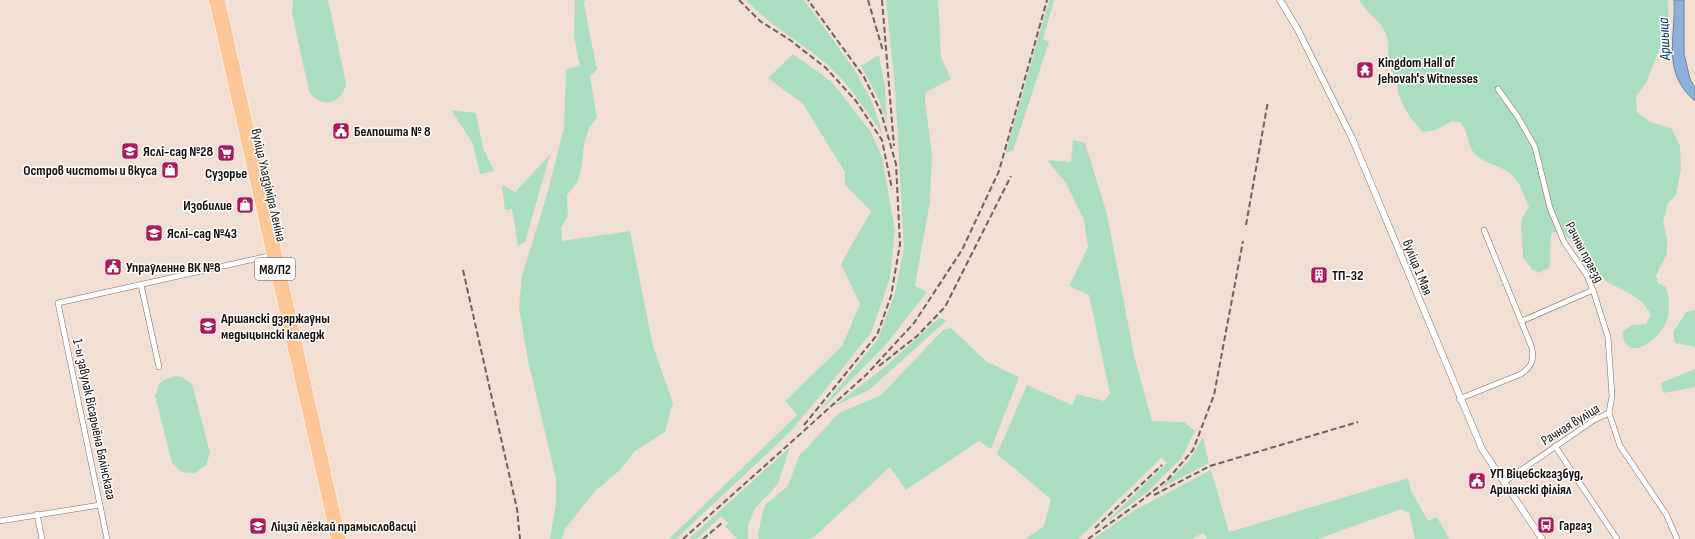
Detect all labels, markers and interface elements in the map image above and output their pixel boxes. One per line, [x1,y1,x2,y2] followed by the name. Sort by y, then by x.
[1654,17,1675,62] water label: Аршыца
[1377,54,1478,87] place label: Kingdom Hall of Jehovah's Witnesses
[1355,60,1375,80] temple icon: Kingdom Hall of Jehovah's Witnesses
[331,121,351,141] public building icon: Белпошта № 8
[354,123,431,140] place label: Белпошта № 8
[247,127,290,243] street label: вуліца Уладзіміра Леніна
[120,141,140,161] school or university icon: Яслі-сад №28
[143,143,213,160] place label: Яслі-сад №28
[216,143,236,163] supermarket icon: Сузорье
[160,160,180,180] shop icon: Остров чистоты и вкуса
[23,162,157,179] place label: Остров чистоты и вкуса
[205,165,247,182] place label: Сузорье
[235,195,255,215] shop icon: Изобилие
[183,197,232,214] place label: Изобилие
[1561,219,1608,286] street label: Рачны праезд
[144,223,164,243] school or university icon: Яслі-сад №43
[167,225,237,242] place label: Яслі-сад №43
[1399,237,1436,298] street label: вуліца 1 Мая
[103,257,123,277] public building icon: Упраўленне ВК №8
[255,258,295,280] road number: М8/П2
[126,259,221,276] place label: Упраўленне ВК №8
[1309,265,1329,285] building icon: ТП-32
[1332,267,1363,284] place label: ТП-32
[220,310,330,343] place label: Аршанскі дзяржаўны медыцынскі каледж
[198,316,218,336] school or university icon: Аршанскі дзяржаўны медыцынскі каледж
[69,337,120,501] street label: 1-ы завулак Вісарыёна Бялінскага
[1538,400,1603,449] street label: Рачная вуліца
[1489,465,1583,498] place label: УП Віцебскгазбуд, Аршанскі філіял
[1467,471,1487,491] public building icon: УП Віцебскгазбуд, Аршанскі філіял
[1536,515,1556,535] bus stop icon: Гаргаз
[248,516,268,536] school or university icon: Ліцэй лёгкай прамысловасці
[1559,517,1592,534] place label: Гаргаз
[270,518,416,535] place label: Ліцэй лёгкай прамысловасці

